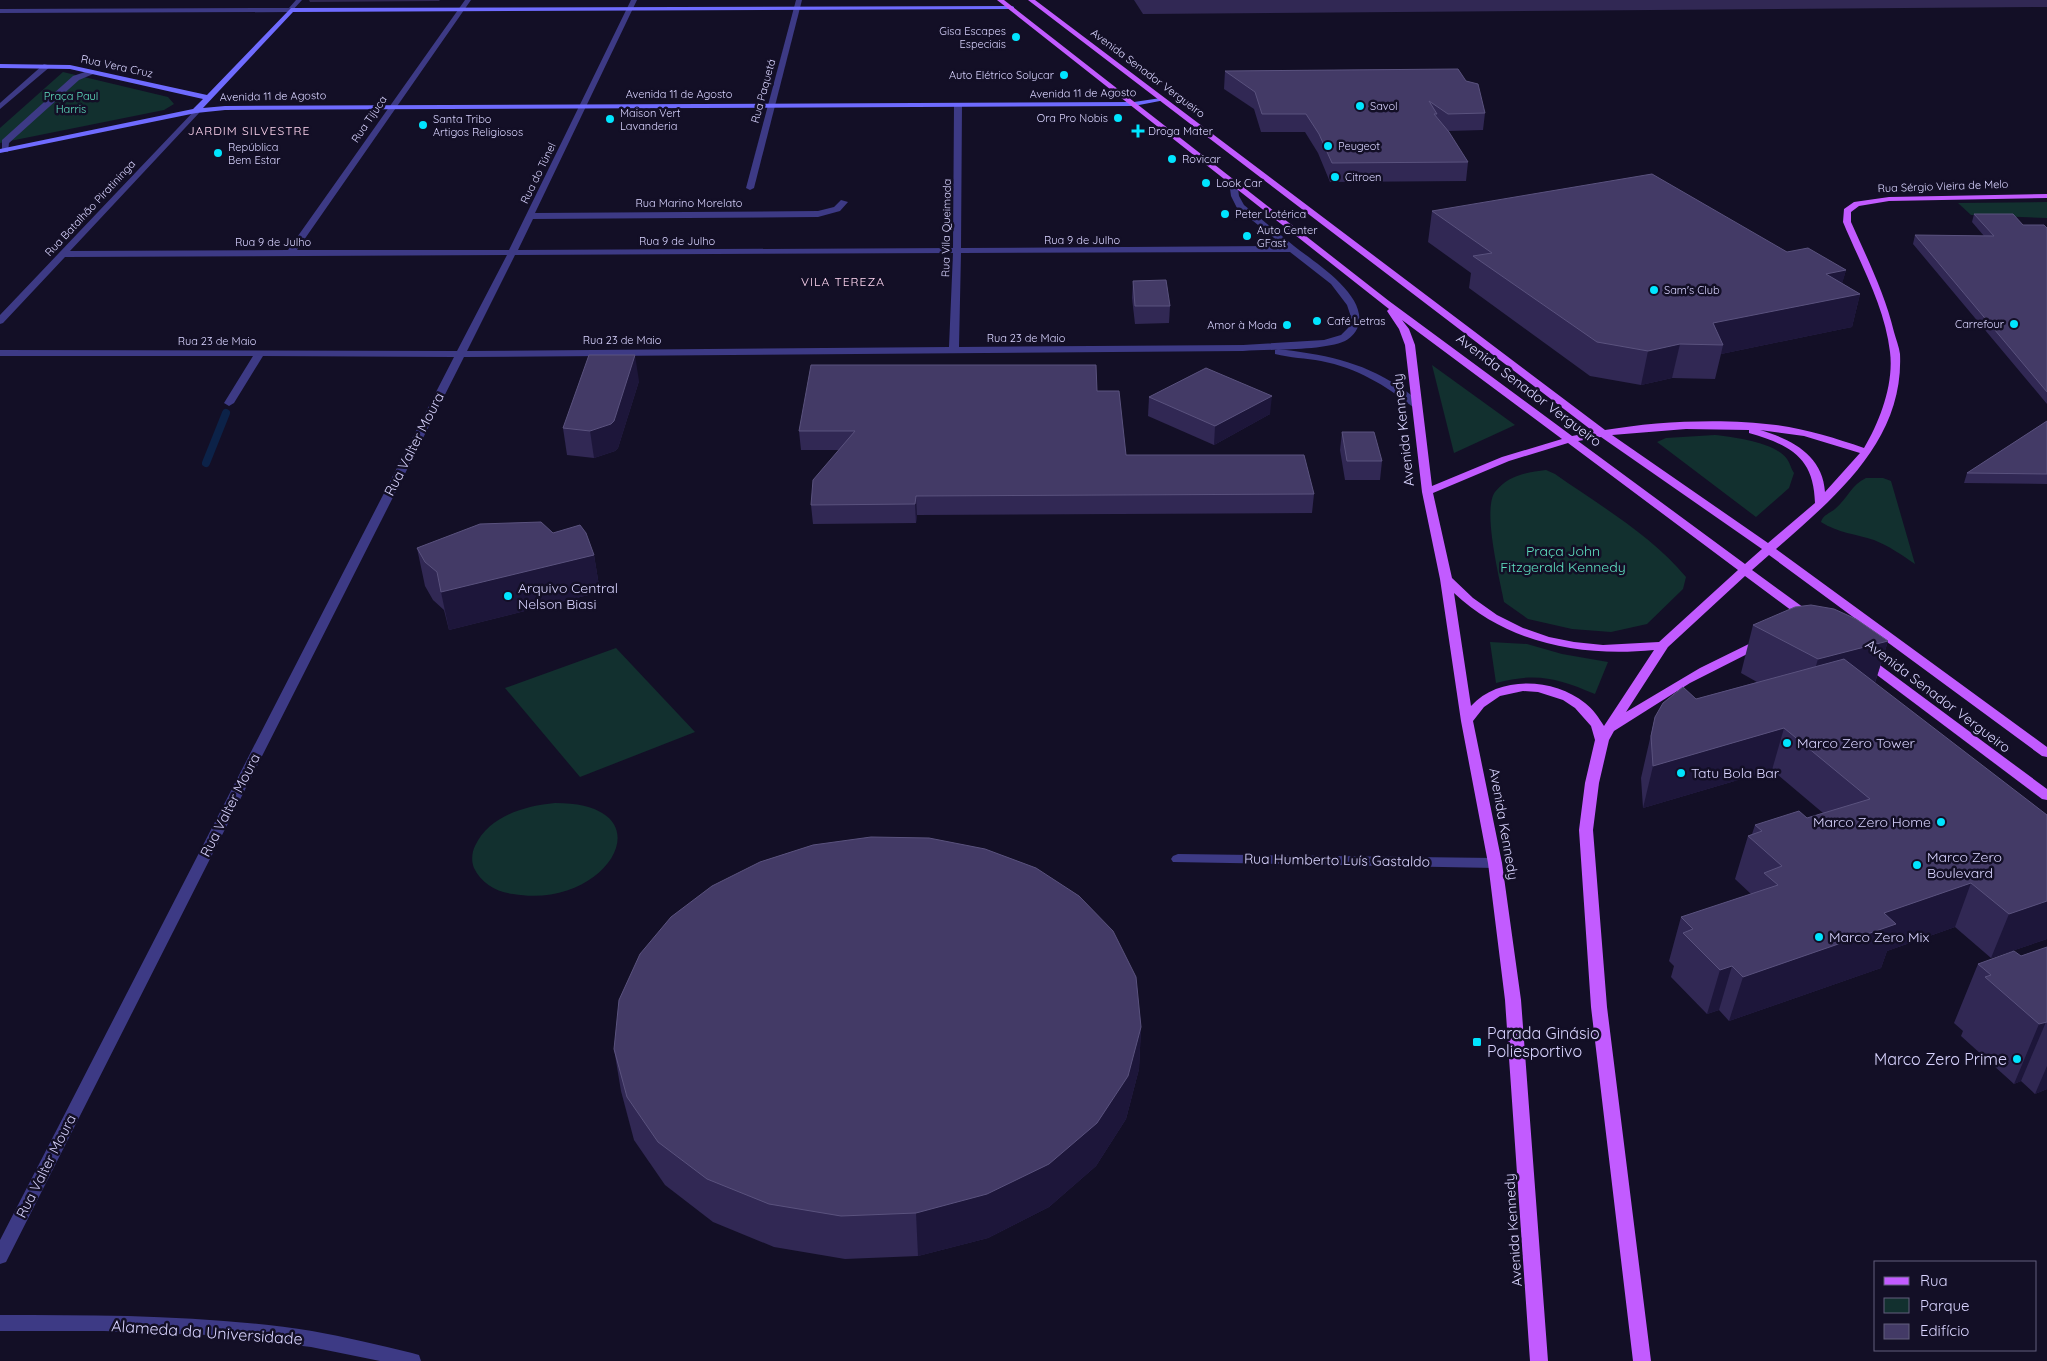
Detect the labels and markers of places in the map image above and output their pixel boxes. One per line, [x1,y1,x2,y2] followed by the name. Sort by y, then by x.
[939,24,1006,51] place label: Gisa Escapes Especiais
[1010,31,1022,43] marker: Gisa Escapes Especiais
[949,68,1055,82] place label: Auto Elétrico Solycar
[1058,69,1070,81] marker: Auto Elétrico Solycar
[1370,99,1398,113] place label: Savol
[1354,100,1366,112] marker: Savol
[620,106,681,133] place label: Maison Vert Lavanderia
[1037,111,1108,125] place label: Ora Pro Nobis
[433,112,523,139] place label: Santa Tribo Artigos Religiosos
[1112,112,1124,124] marker: Ora Pro Nobis
[604,113,616,125] marker: Maison Vert Lavanderia
[417,119,429,131] marker: Santa Tribo Artigos Religiosos
[1148,124,1214,138] place label: Droga Mater
[1132,125,1144,137] marker: Droga Mater
[1338,139,1380,153] place label: Peugeot
[228,140,281,167] place label: República Bem Estar
[1322,140,1334,152] marker: Peugeot
[212,147,224,159] marker: República Bem Estar
[1182,152,1221,166] place label: Rovicar
[1166,153,1178,165] marker: Rovicar
[1345,170,1381,184] place label: Citroen
[1329,171,1341,183] marker: Citroen
[1216,176,1263,190] place label: Look Car
[1200,177,1212,189] marker: Look Car
[1235,207,1306,221] place label: Peter Lotérica
[1219,208,1231,220] marker: Peter Lotérica
[1257,223,1318,250] place label: Auto Center GFast
[1241,230,1253,242] marker: Auto Center GFast
[1664,283,1720,297] place label: Sam's Club
[1648,284,1660,296] marker: Sam's Club
[1327,314,1385,328] place label: Café Letras
[1311,315,1323,327] marker: Café Letras
[1955,317,2005,331] place label: Carrefour
[1207,318,1277,332] place label: Amor à Moda
[2008,318,2020,330] marker: Carrefour
[1281,319,1293,331] marker: Amor à Moda
[518,579,618,613] place label: Arquivo Central Nelson Biasi
[502,590,514,602] marker: Arquivo Central Nelson Biasi
[1797,734,1916,752] place label: Marco Zero Tower
[1781,737,1793,749] marker: Marco Zero Tower
[1691,764,1780,782] place label: Tatu Bola Bar
[1675,767,1687,779] marker: Tatu Bola Bar
[1813,813,1931,831] place label: Marco Zero Home
[1935,816,1947,828] marker: Marco Zero Home
[1927,848,2002,882] place label: Marco Zero Boulevard
[1911,859,1923,871] marker: Marco Zero Boulevard
[1829,928,1929,946] place label: Marco Zero Mix
[1813,931,1825,943] marker: Marco Zero Mix
[1487,1023,1600,1061] place label: Parada Ginásio Poliesportivo
[1471,1036,1483,1048] marker: Parada Ginásio Poliesportivo
[1874,1049,2007,1069] place label: Marco Zero Prime
[2011,1053,2023,1065] marker: Marco Zero Prime

